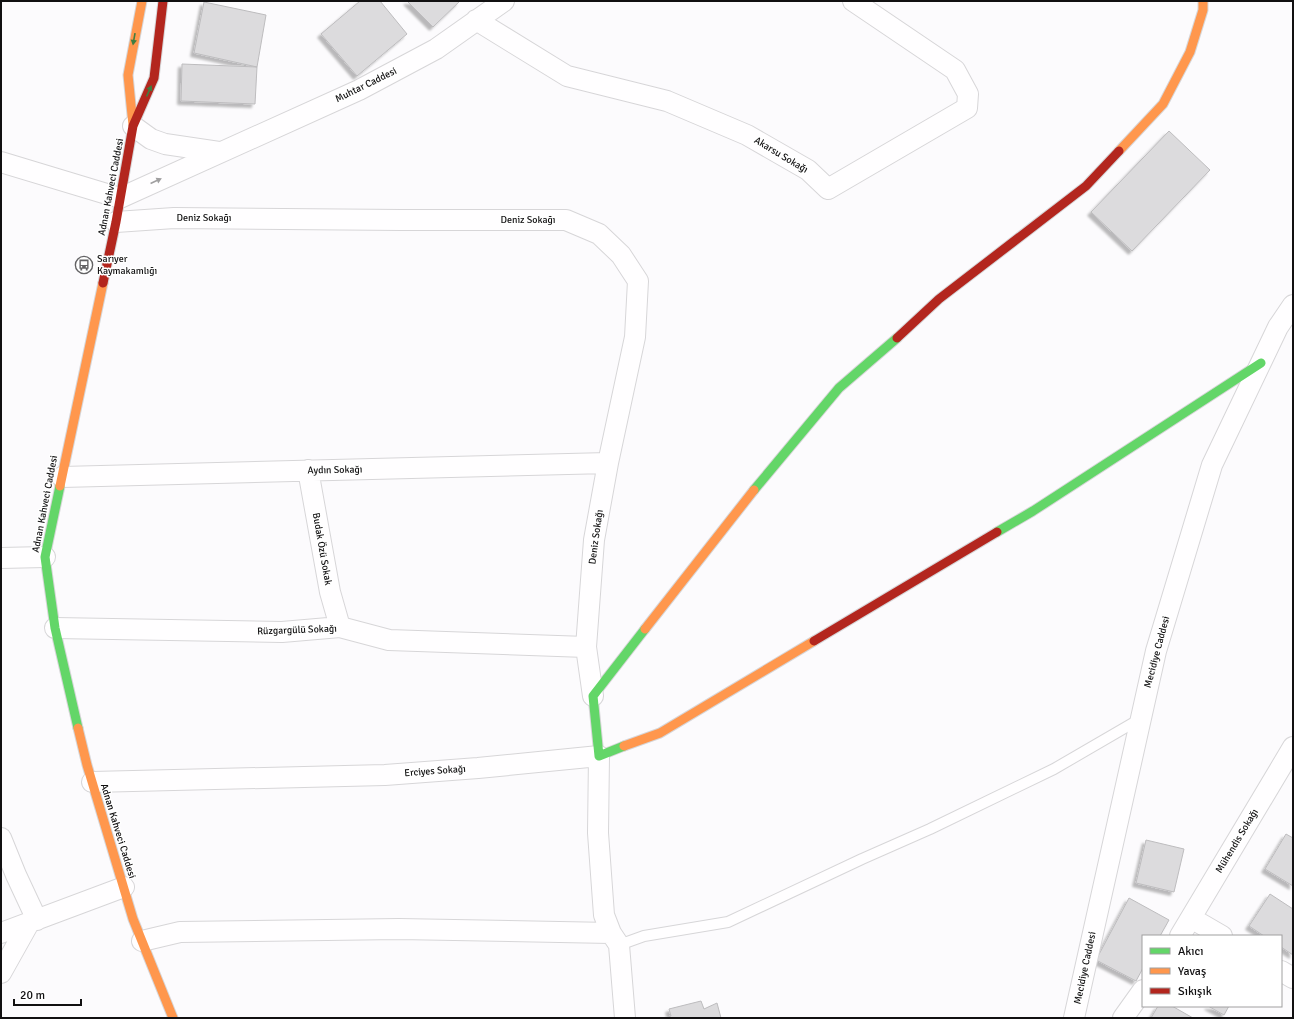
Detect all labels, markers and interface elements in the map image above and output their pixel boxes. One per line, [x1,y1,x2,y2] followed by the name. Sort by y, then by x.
[131,33,137,45] one-way arrow
[333,65,399,105] street label: Muhtar Caddesi
[146,85,152,96] one-way arrow
[752,134,810,176] street label: Akarsu Sokağı
[96,137,126,237] street label: Adnan Kahveci Caddesi
[150,178,162,184] one-way arrow
[176,212,232,224] street label: Deniz Sokağı
[500,214,556,226] street label: Deniz Sokağı
[97,253,157,277] place label: Sarıyer Kaymakamlığı
[74,255,94,275] bus stop icon: Sarıyer Kaymakamlığı
[30,454,60,554] street label: Adnan Kahveci Caddesi
[307,464,363,476] street label: Aydın Sokağı
[586,509,606,565] street label: Deniz Sokağı
[310,512,334,586] street label: Budak Özü Sokak
[1142,615,1172,689] street label: Mecidiye Caddesi
[257,623,337,637] street label: Rüzgargülü Sokağı
[404,763,466,779] street label: Erciyes Sokağı
[98,782,138,880] street label: Adnan Kahveci Caddesi
[1213,807,1261,875] street label: Mühendis Sokağı
[1071,931,1099,1005] street label: Mecidiye Caddesi
[1142,935,1282,1007] legend
[1178,944,1204,959] text: Akıcı
[1178,964,1206,979] text: Yavaş
[14,981,81,1007] scale bar
[1178,984,1212,999] text: Sıkışık
[20,988,45,1003] text: 20 m

